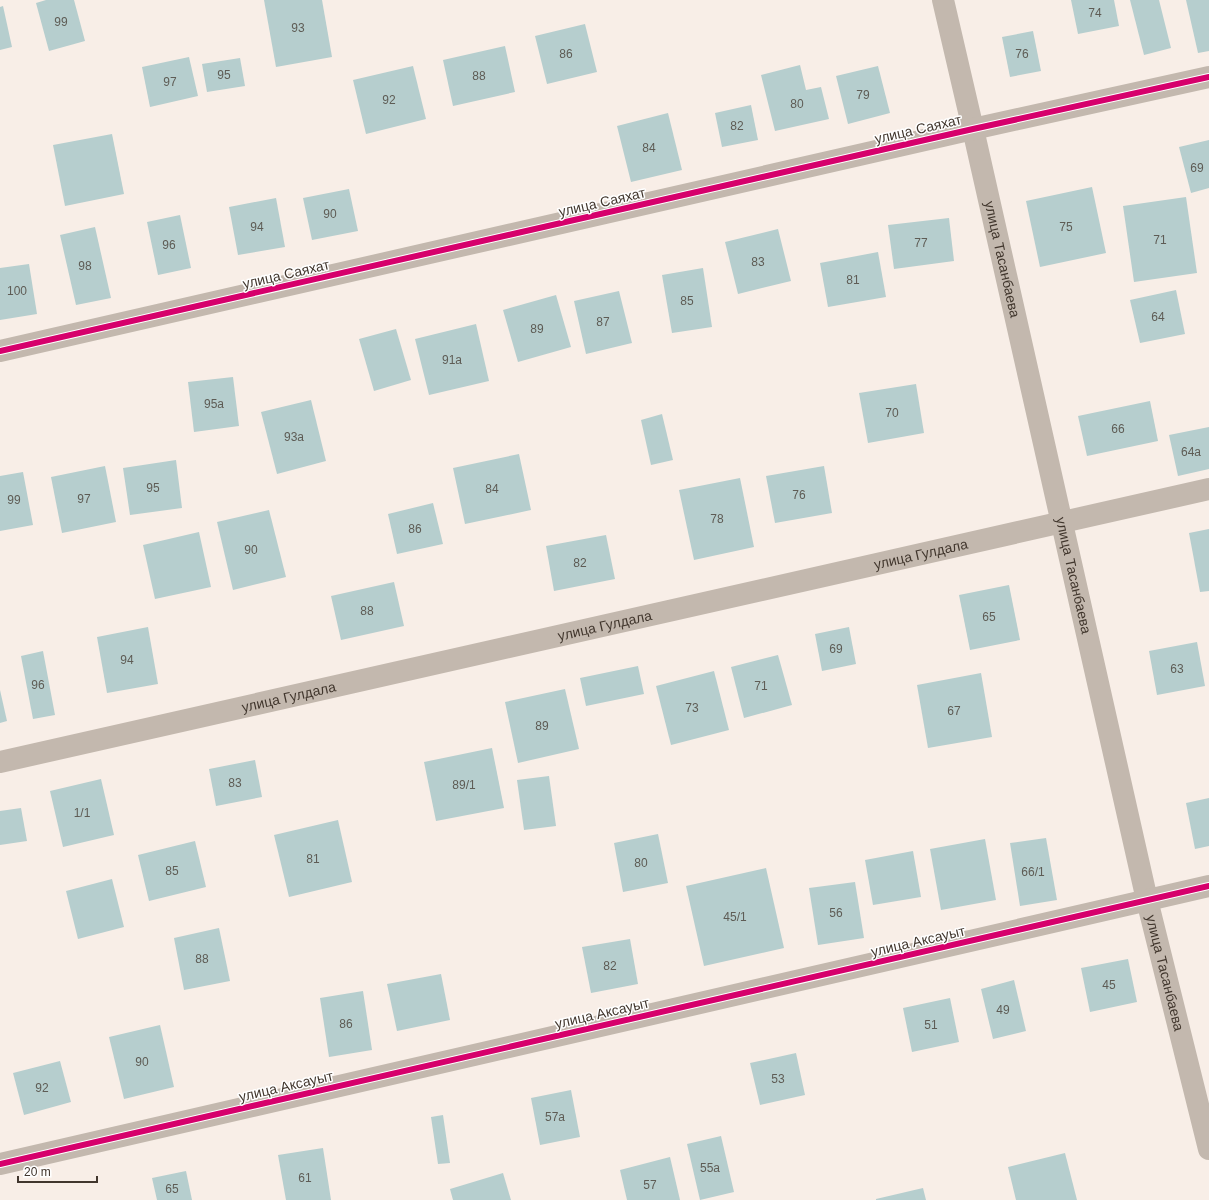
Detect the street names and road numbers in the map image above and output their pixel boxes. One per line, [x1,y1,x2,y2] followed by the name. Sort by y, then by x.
[873,111,964,147] street label: улица Саяхат
[557,184,648,220] street label: улица Саяхат
[981,199,1023,319] street label: улица Тасанбаева
[241,256,332,292] street label: улица Саяхат
[1053,516,1095,635] street label: улица Тасанбаева
[872,536,970,572] street label: улица Гулдала
[556,607,654,644] street label: улица Гулдала
[240,678,337,715] street label: улица Гулдала
[1143,913,1187,1033] street label: улица Тасанбаева
[869,922,967,960] street label: улица Аксауыт
[553,994,651,1032] street label: улица Аксауыт
[237,1067,335,1105] street label: улица Аксауыт

